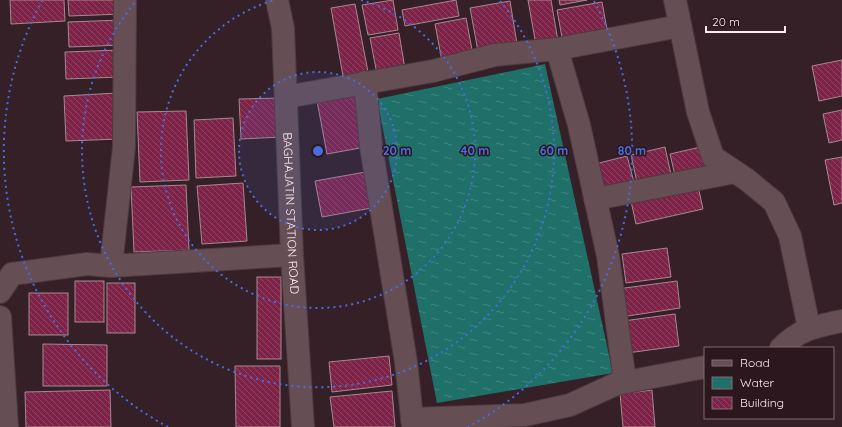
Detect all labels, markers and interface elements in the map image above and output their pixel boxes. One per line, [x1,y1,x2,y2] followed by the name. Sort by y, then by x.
[706,8,785,34] scale bar
[712,14,740,29] text: 20 m
[280,132,303,295] street label: BAGHAJATIN STATION ROAD
[383,143,411,158] text: 20 m
[461,143,489,158] text: 40 m
[540,143,568,158] text: 60 m
[618,143,646,158] text: 80 m
[311,144,325,158] centre of rings
[704,347,834,419] legend
[740,355,770,370] text: Road
[740,375,775,390] text: Water
[740,395,784,410] text: Building

